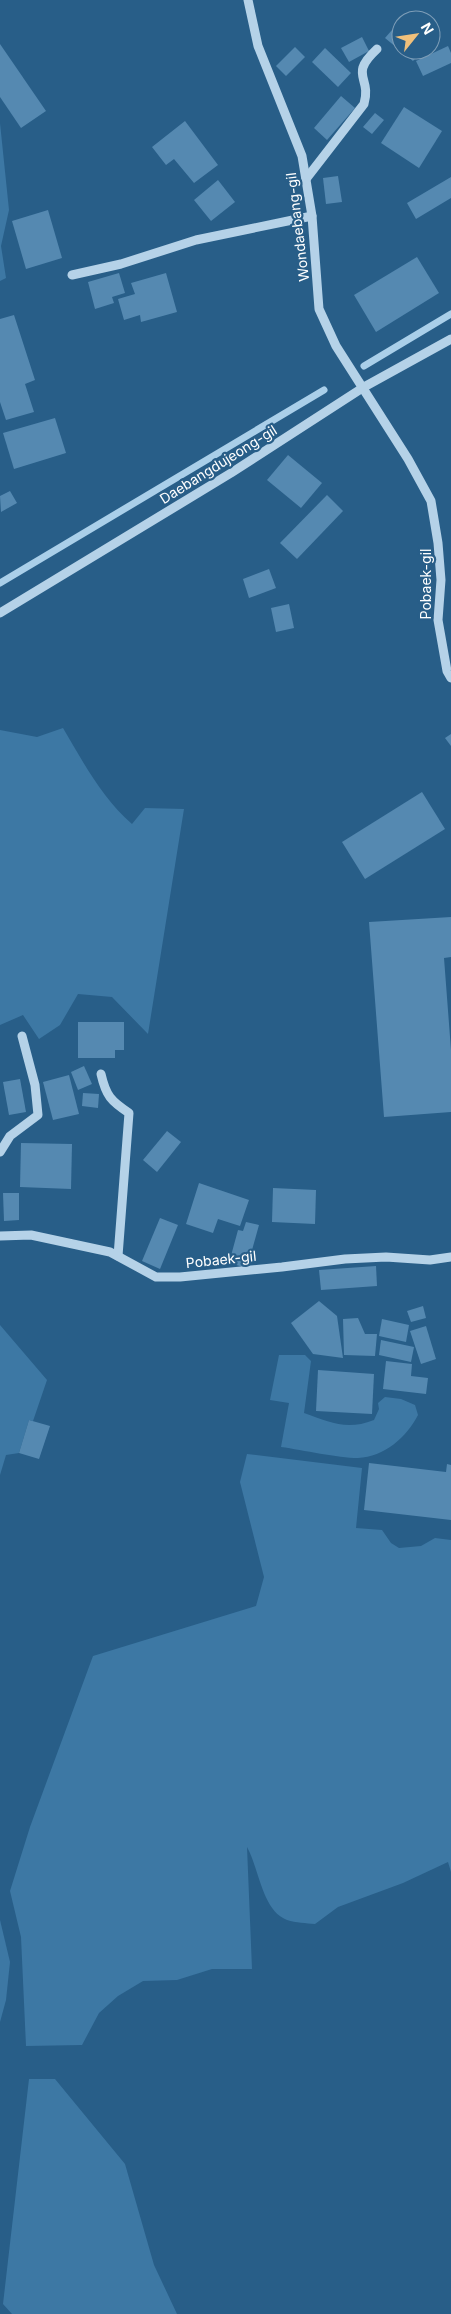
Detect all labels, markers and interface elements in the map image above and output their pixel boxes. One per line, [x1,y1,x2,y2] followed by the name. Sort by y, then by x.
[391,10,441,60] north arrow
[418,19,438,37] text: N
[282,172,312,282] street label: Wondaebang-gil
[156,421,280,507] street label: Daebangdujeong-gil
[417,549,434,619] street label: Pobaek-gil
[185,1247,257,1271] street label: Pobaek-gil

